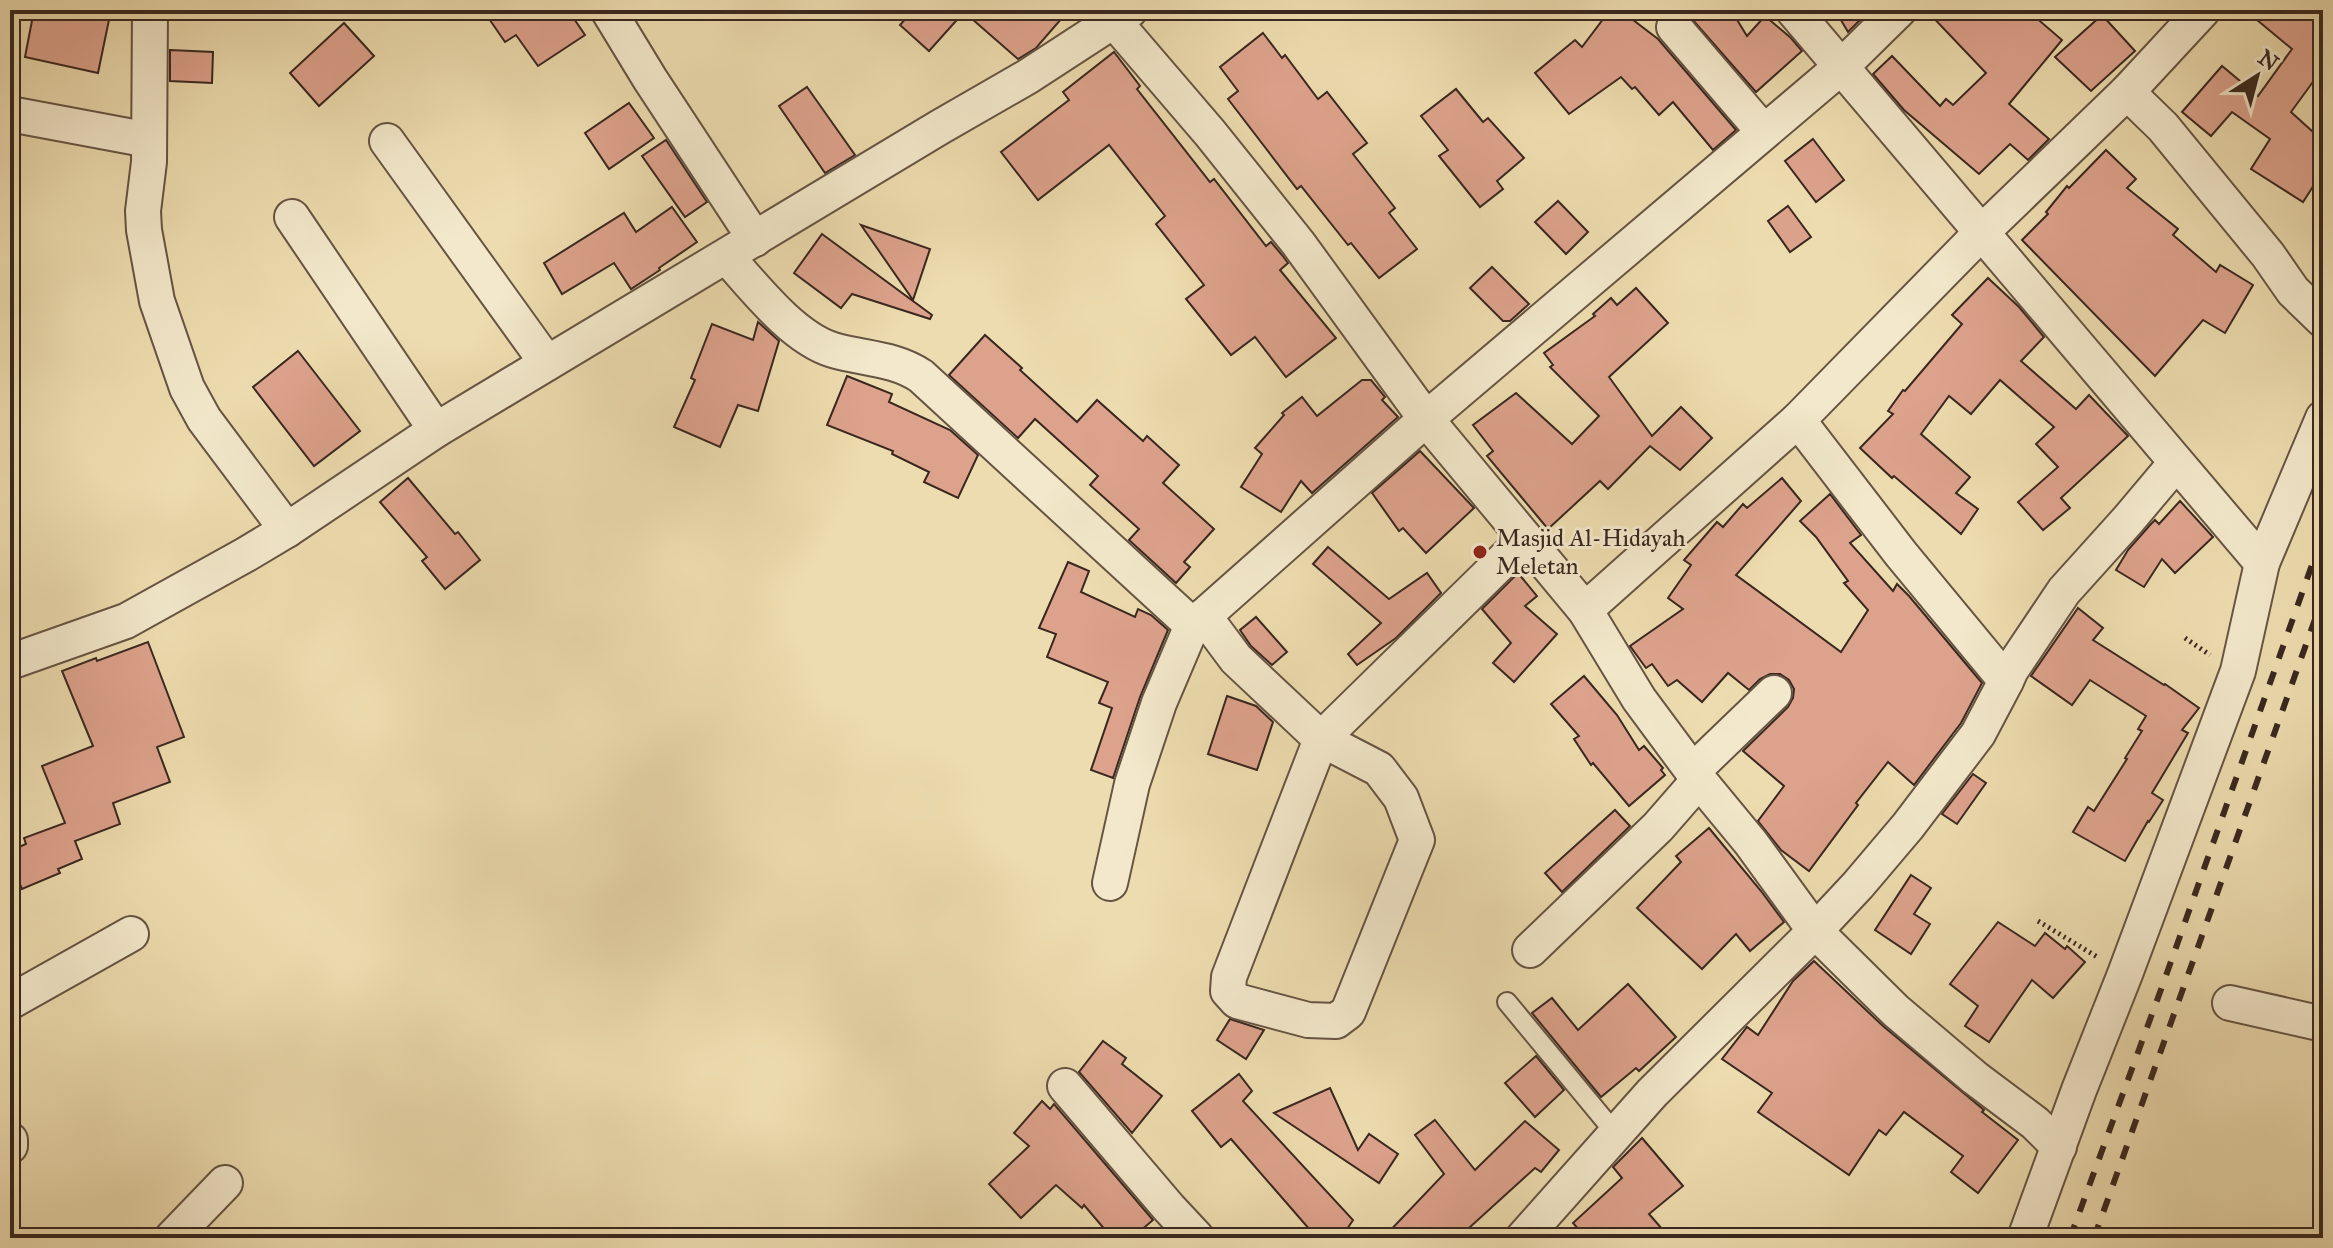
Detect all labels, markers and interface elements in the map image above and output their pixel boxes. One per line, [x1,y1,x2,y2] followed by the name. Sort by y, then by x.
[2217,36,2297,116] north arrow
[2253,44,2284,77] text: N
[1496,523,1685,581] place label: Masjid Al-Hidayah Meletan
[1471,543,1489,561] marker: Masjid Al-Hidayah Meletan

